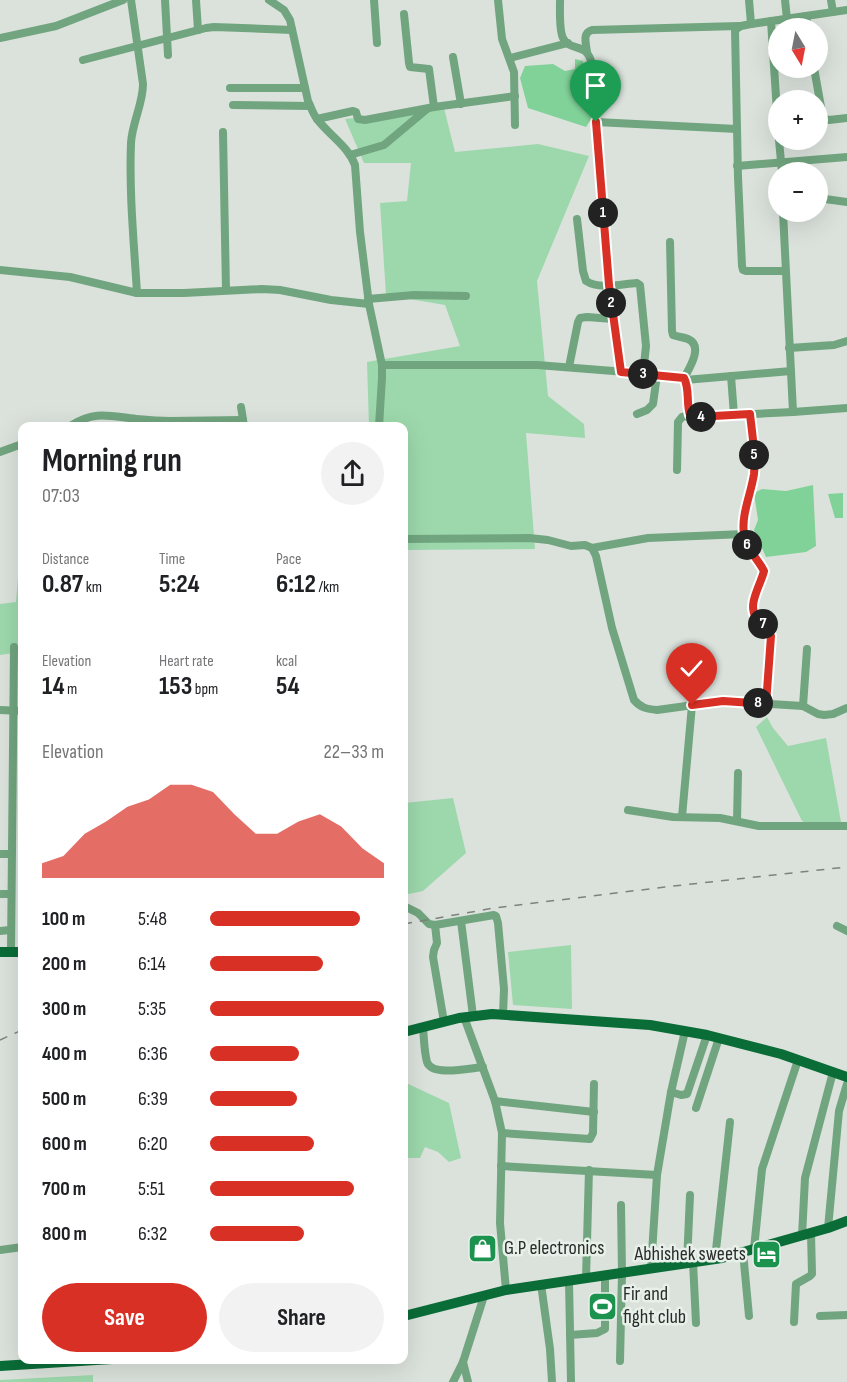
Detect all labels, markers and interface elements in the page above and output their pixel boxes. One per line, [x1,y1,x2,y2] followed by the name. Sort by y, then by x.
[768,18,828,78] north arrow
[768,18,828,222] map controls
[570,60,621,122] pin
[579,69,612,102] icon: arrive
[768,90,828,150] button: +
[768,162,828,222] button: −
[588,198,618,228] pin: 1
[600,203,606,222] text: 1
[596,288,626,318] pin: 2
[607,293,615,312] text: 2
[628,359,658,389] pin: 3
[639,364,647,383] text: 3
[686,402,716,432] pin: 4
[697,407,705,426] text: 4
[739,440,769,470] pin: 5
[42,441,182,481] text: Morning run
[321,442,384,505] button: share
[750,445,758,464] text: 5
[42,484,80,508] text: 07:03
[732,530,762,560] pin: 6
[743,535,751,554] text: 6
[42,550,89,569] text: Distance
[159,550,185,569] text: Time
[276,550,301,569] text: Pace
[42,569,83,600] text: 0.87
[159,569,200,600] text: 5:24
[276,569,316,600] text: 6:12
[83,578,102,597] text: km
[316,578,339,597] text: /km
[748,609,778,639] pin: 7
[760,614,766,633] text: 7
[666,643,717,705] pin
[42,652,91,671] text: Elevation
[159,652,214,671] text: Heart rate
[276,652,297,671] text: kcal
[675,652,708,685] icon: check
[42,671,65,702] text: 14
[159,671,192,702] text: 153
[276,671,300,702] text: 54
[65,680,77,699] text: m
[192,680,218,699] text: bpm
[743,688,773,718] pin: 8
[754,693,762,712] text: 8
[42,740,104,764] text: Elevation
[324,740,384,764] text: 22–33 m
[42,907,85,931] text: 100 m
[138,907,167,931] text: 5:48
[42,952,86,976] text: 200 m
[138,952,166,976] text: 6:14
[42,997,86,1021] text: 300 m
[138,997,166,1021] text: 5:35
[42,1042,87,1066] text: 400 m
[138,1042,168,1066] text: 6:36
[42,1087,86,1111] text: 500 m
[138,1087,168,1111] text: 6:39
[42,1132,87,1156] text: 600 m
[138,1132,168,1156] text: 6:20
[42,1177,86,1201] text: 700 m
[138,1177,165,1201] text: 5:51
[42,1222,87,1246] text: 800 m
[138,1222,167,1246] text: 6:32
[467,1232,499,1264] shop icon: G.P electronics
[504,1236,604,1260] place label: G.P electronics
[751,1238,783,1270] hotel icon: Abhishek sweets
[634,1242,746,1266] place label: Abhishek sweets
[623,1282,686,1329] place label: Fir and fight club
[42,1283,207,1352] button: Save
[219,1283,384,1352] button: Share
[586,1290,618,1322] sports icon: Fir and fight club

